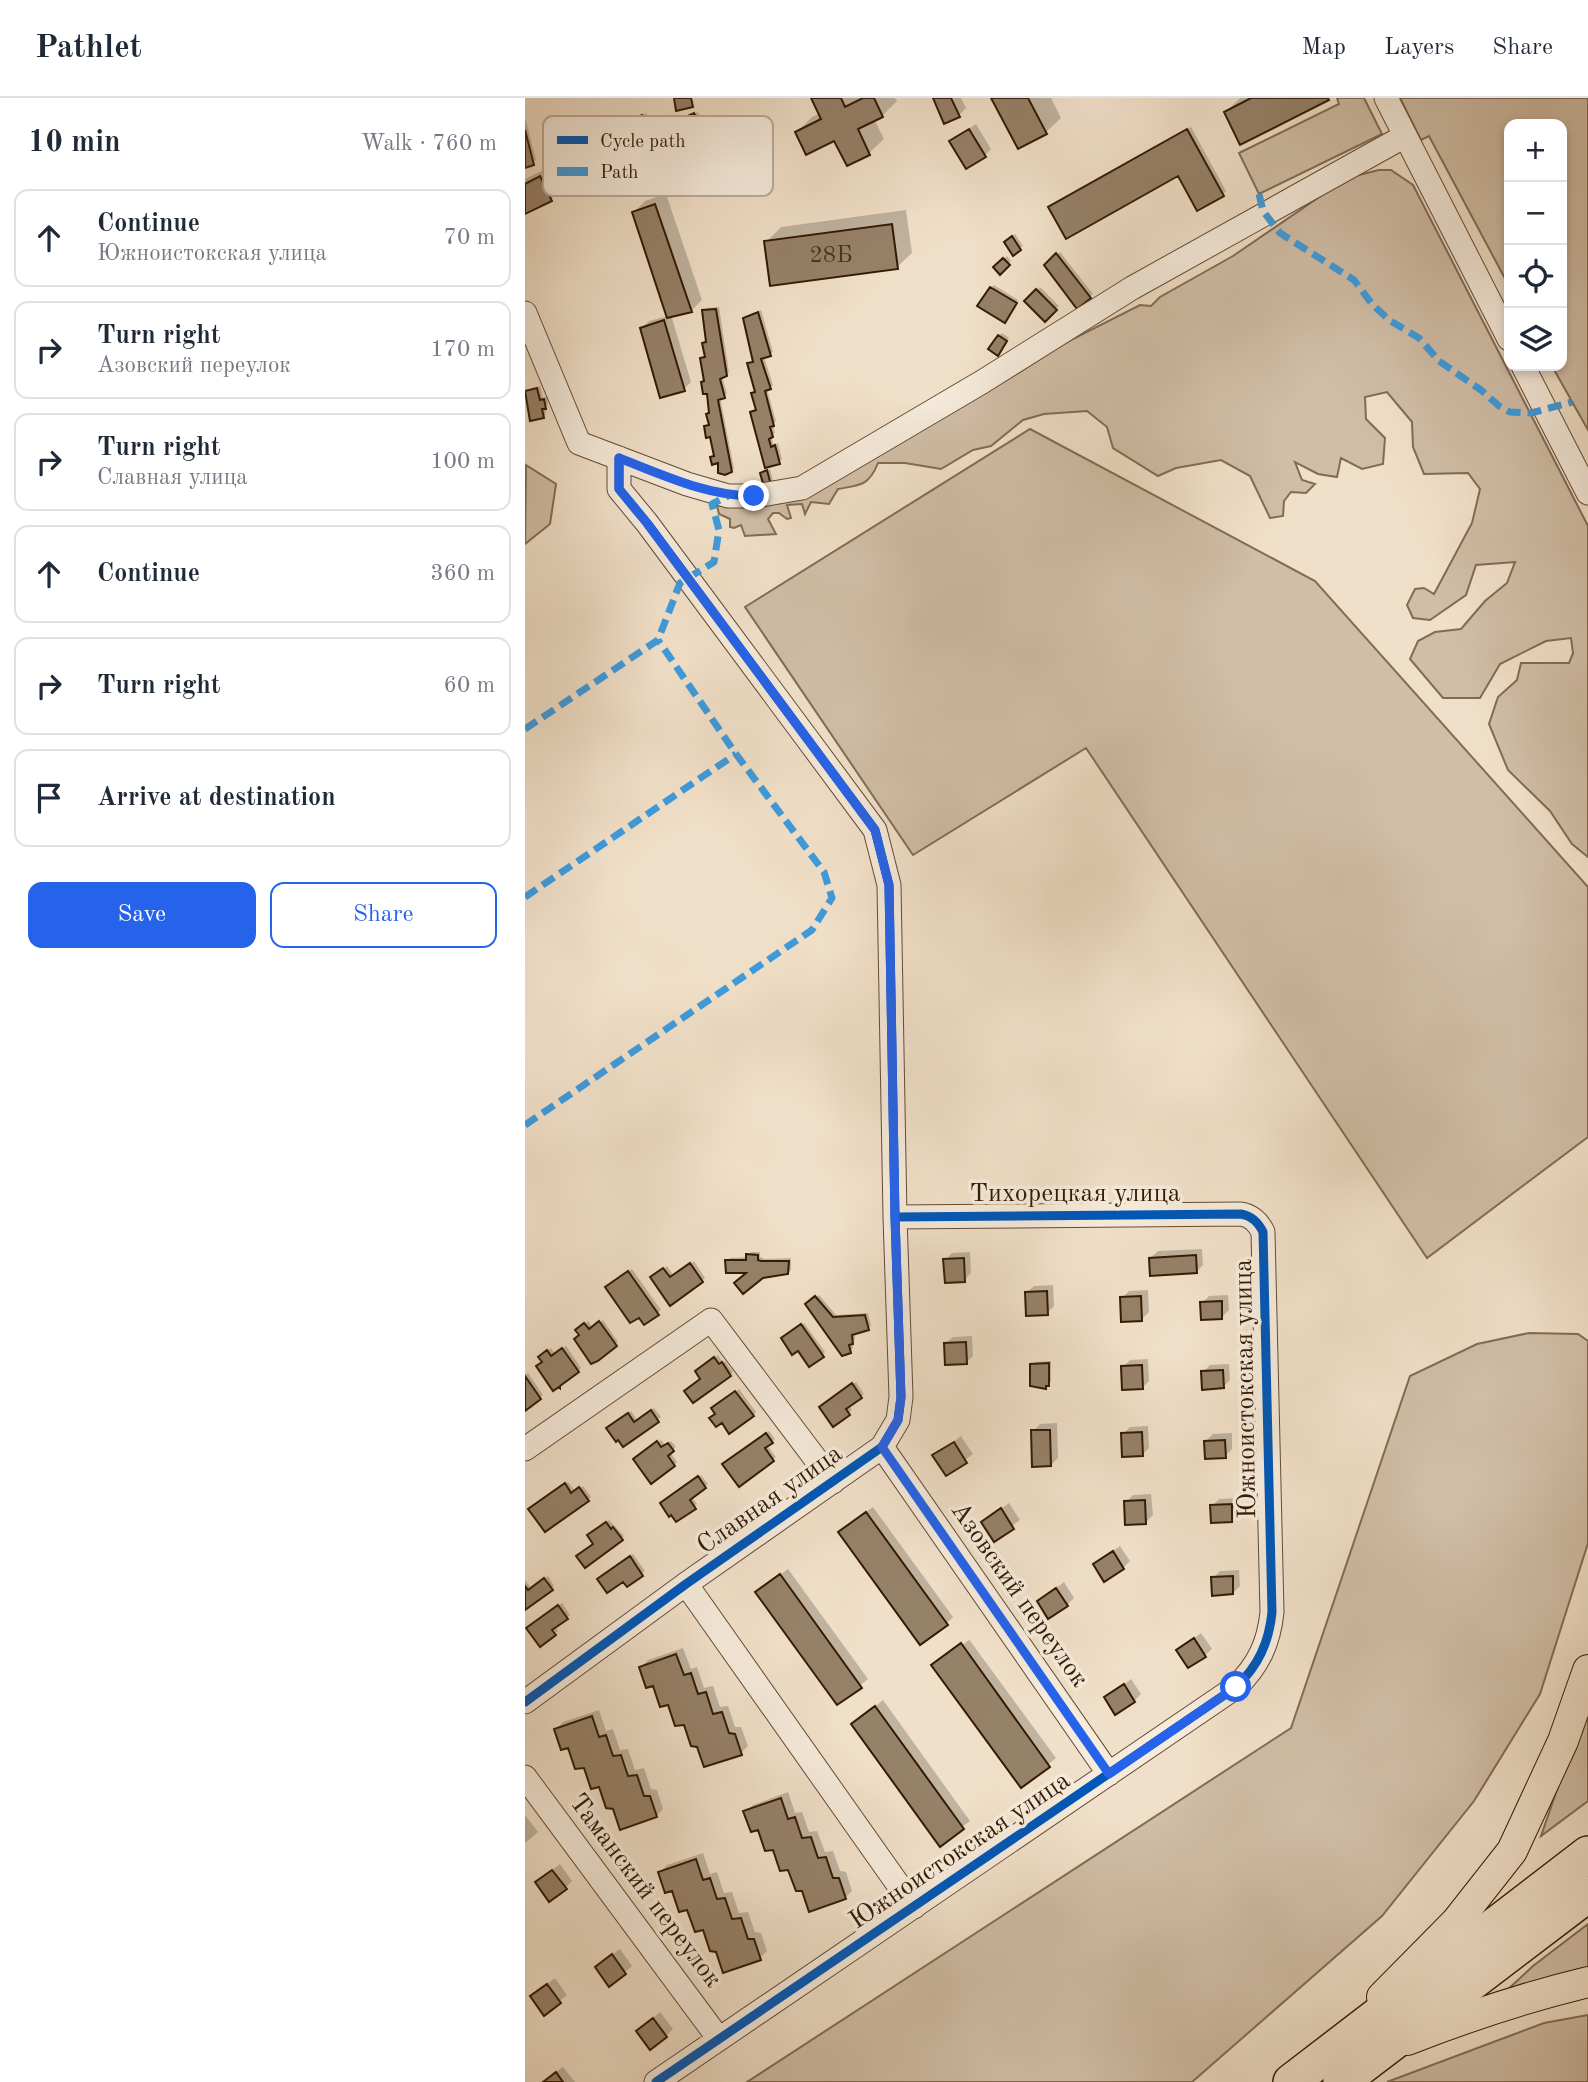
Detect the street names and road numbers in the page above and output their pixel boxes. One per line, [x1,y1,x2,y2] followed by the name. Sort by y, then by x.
[969,1181,1181,1207] street label: Тихорецкая улица
[1231,1259,1261,1519] street label: Южноистокская улица
[693,1440,847,1559] street label: Славная улица
[945,1498,1093,1692] street label: Азовский переулок
[845,1767,1075,1934] street label: Южноистокская улица
[564,1789,726,1993] street label: Таманский переулок

